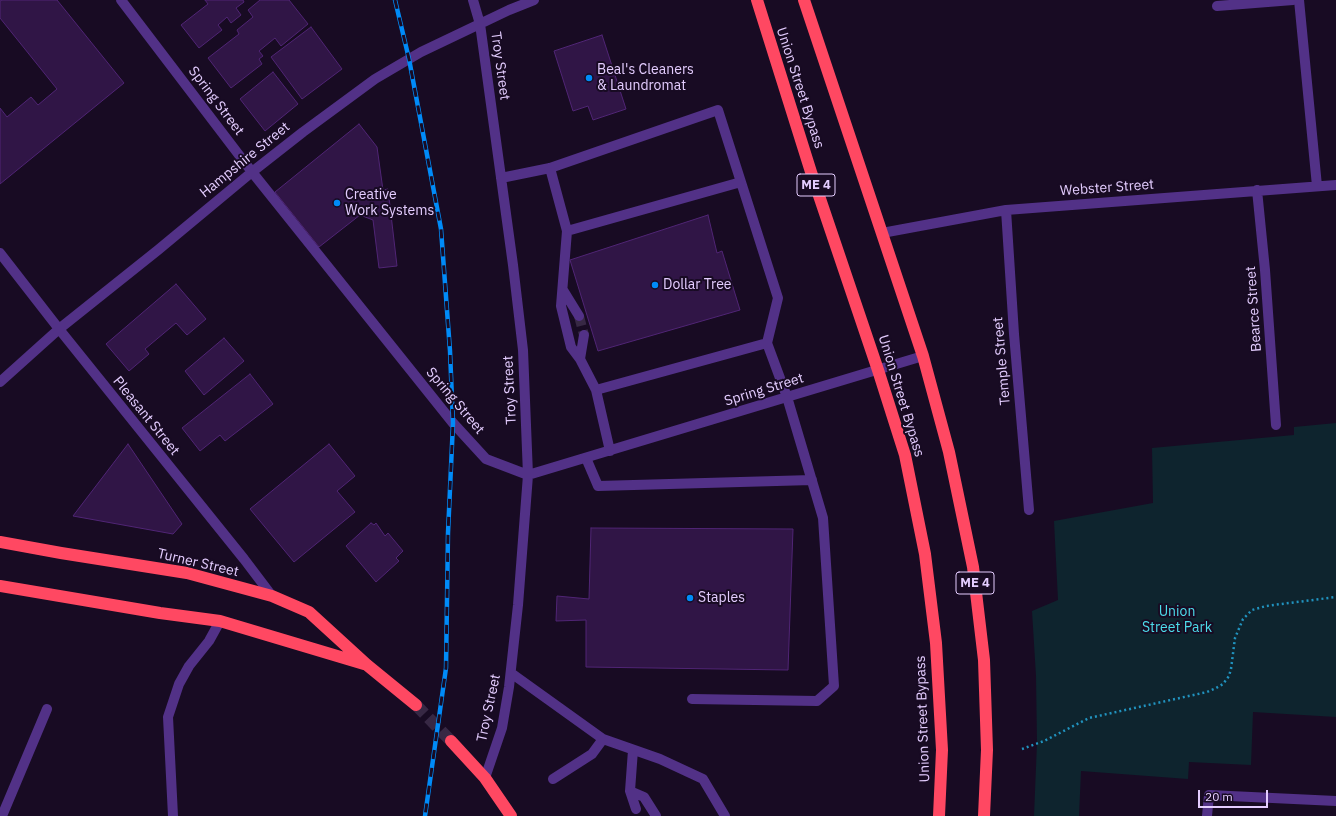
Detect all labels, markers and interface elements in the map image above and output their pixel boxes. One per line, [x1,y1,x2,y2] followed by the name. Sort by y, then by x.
[772,25,828,151] street label: Union Street Bypass
[487,31,513,101] street label: Troy Street
[597,62,694,94] place label: Beal's Cleaners & Laundromat
[185,63,247,139] street label: Spring Street
[584,73,594,83] marker: Beal's Cleaners & Laundromat
[197,119,293,201] street label: Hampshire Street
[797,174,835,196] road number: ME 4
[1059,176,1155,200] street label: Webster Street
[345,187,434,220] place label: Creative Work Systems
[332,198,342,208] marker: Creative Work Systems
[1243,266,1265,352] street label: Bearce Street
[663,277,732,293] place label: Dollar Tree
[650,280,660,290] marker: Dollar Tree
[990,316,1014,406] street label: Temple Street
[874,333,928,459] street label: Union Street Bypass
[500,355,520,425] street label: Troy Street
[422,364,488,438] street label: Spring Street
[722,370,806,410] street label: Spring Street
[109,373,183,459] street label: Pleasant Street
[156,545,240,581] street label: Turner Street
[956,572,994,594] road number: ME 4
[698,590,745,606] place label: Staples
[685,593,695,603] marker: Staples
[1142,604,1212,636] park label: Union Street Park
[912,655,934,783] street label: Union Street Bypass
[474,673,504,743] street label: Troy Street
[1200,782,1270,808] scale bar
[1205,789,1233,804] text: 20 m

